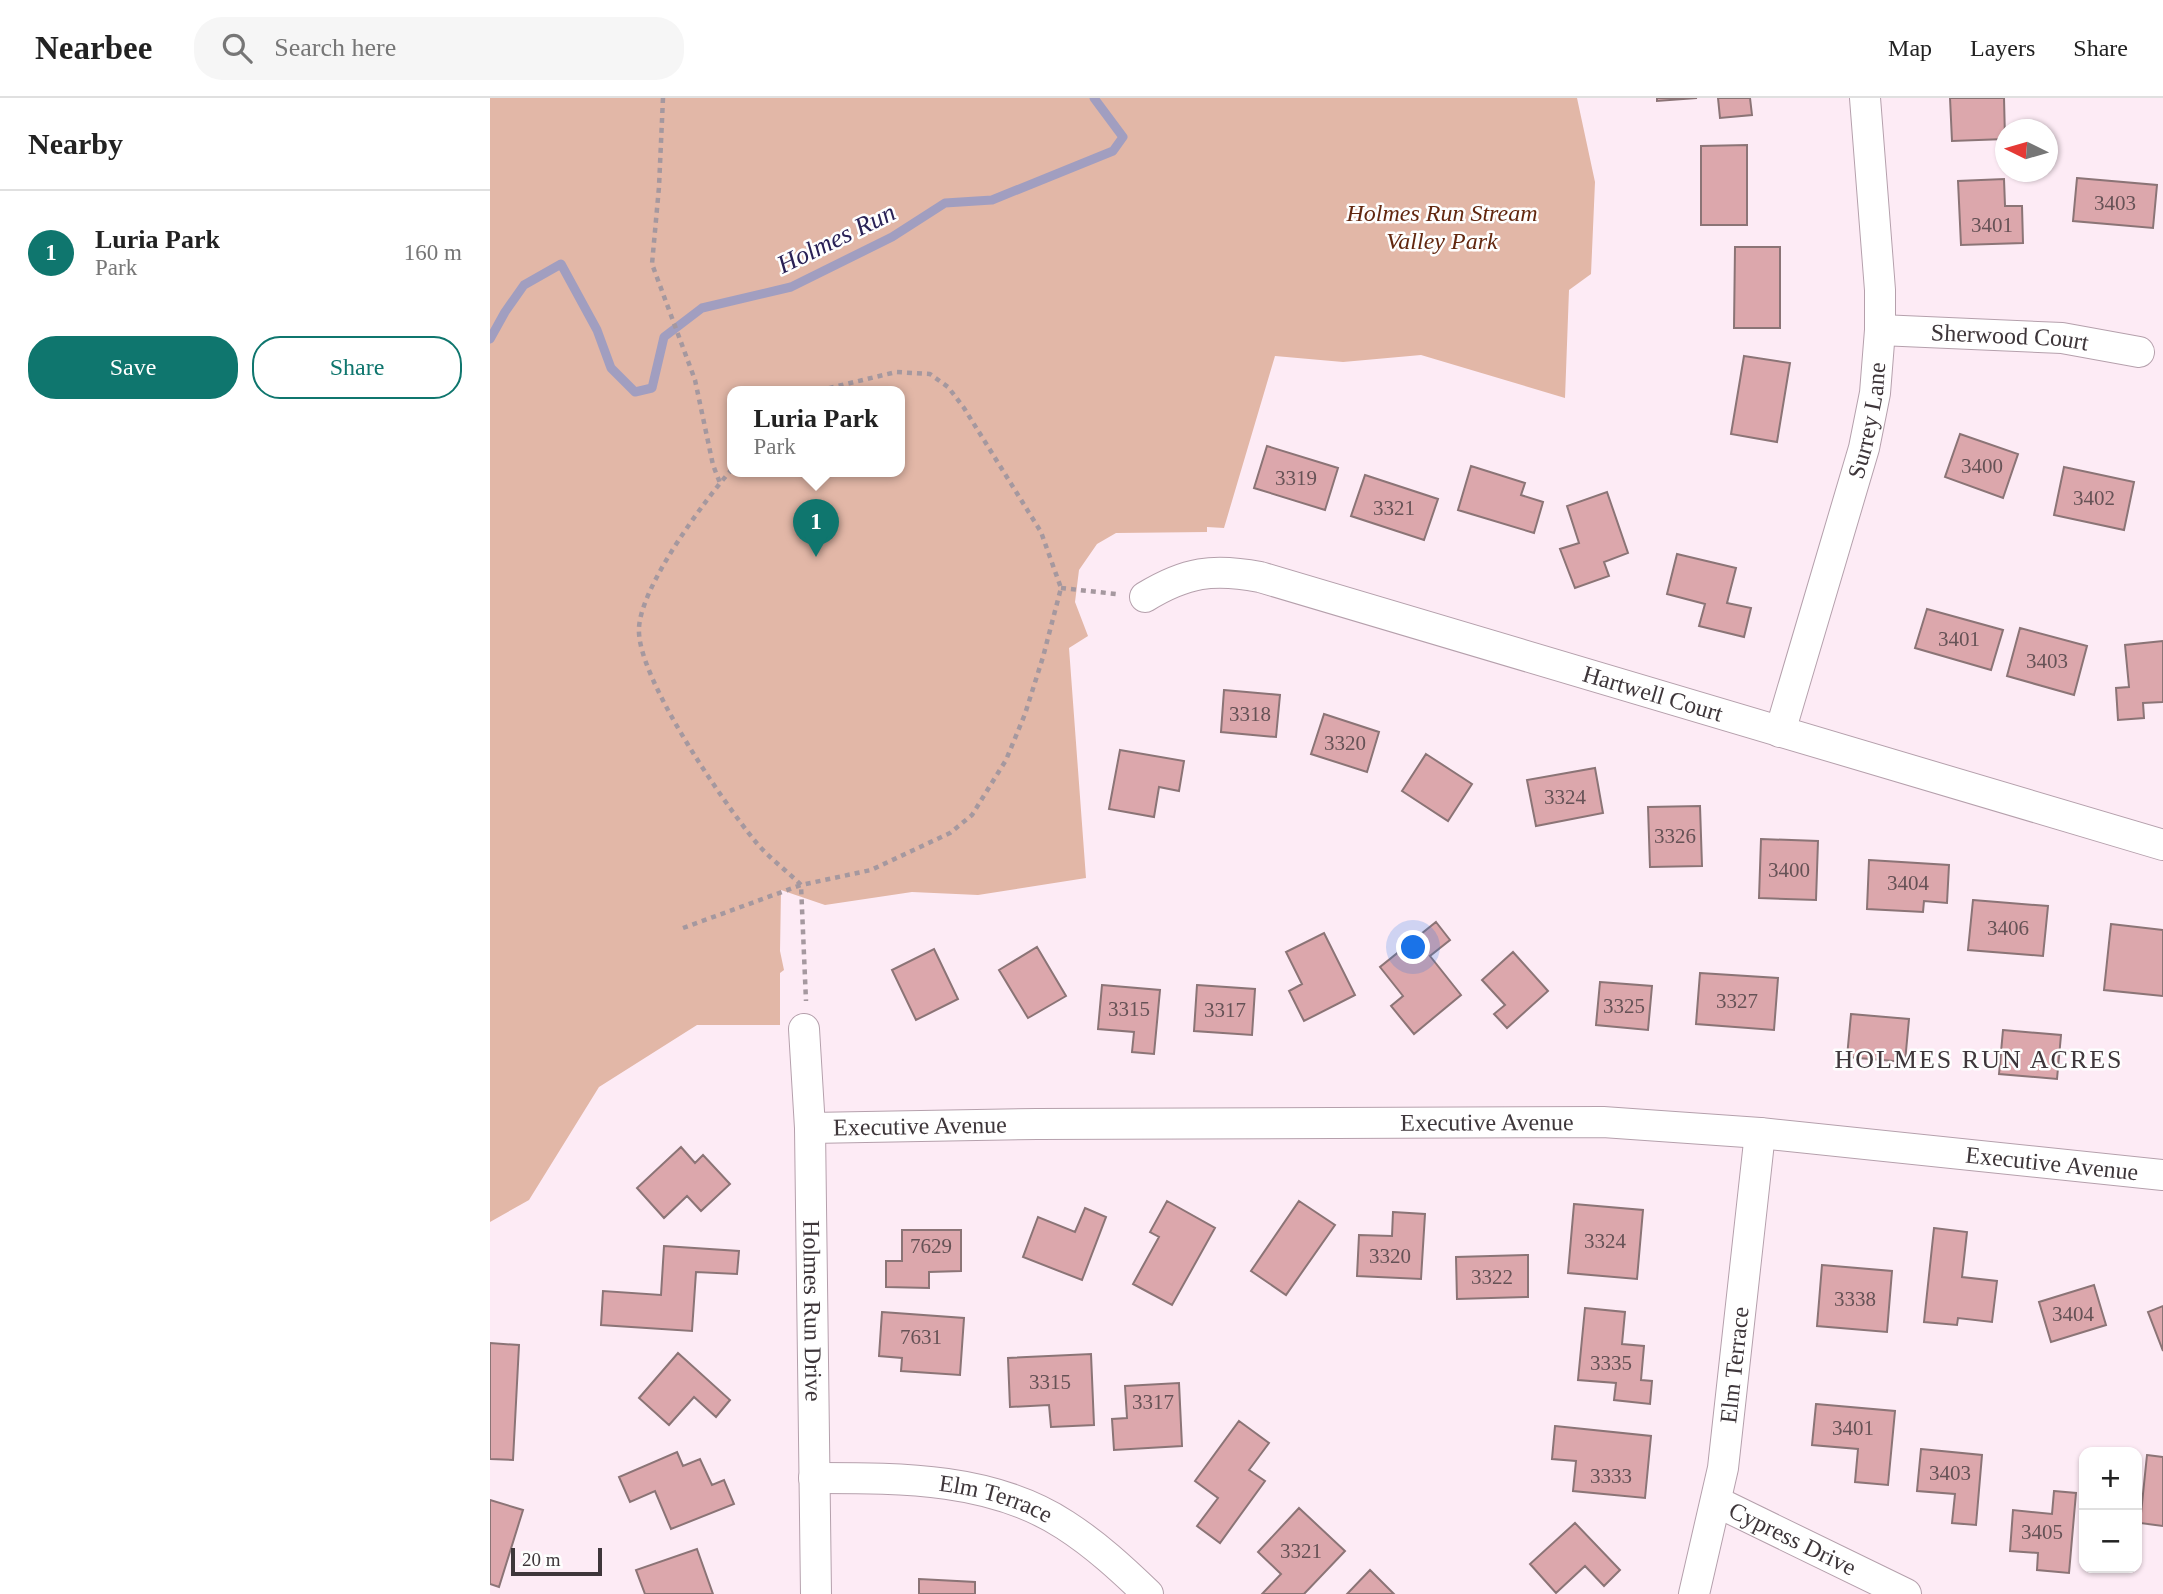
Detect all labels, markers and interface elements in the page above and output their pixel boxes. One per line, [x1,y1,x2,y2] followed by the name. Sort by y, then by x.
[194,17,684,80] search box
[218,29,256,67] icon: search
[35,30,152,66] text: Nearbee
[274,33,396,62] text: Search here
[1888,35,1932,61] text: Map
[1970,35,2035,61] text: Layers
[2073,35,2128,61] text: Share
[1995,119,2058,182] north arrow
[28,127,123,160] text: Nearby
[2094,191,2136,215] house number: 3403
[772,197,900,280] water label: Holmes Run
[1345,200,1538,254] park label: Holmes Run Stream Valley Park
[1971,213,2013,237] house number: 3401
[95,225,220,254] text: Luria Park
[45,240,57,265] text: 1
[404,240,462,265] text: 160 m
[95,255,137,280] text: Park
[1930,319,2091,356] street label: Sherwood Court
[28,336,238,399] button: Save
[252,336,462,399] button: Share
[1843,361,1890,482] street label: Surrey Lane
[727,386,905,477] popup
[754,404,878,433] text: Luria Park
[754,434,796,459] text: Park
[1961,454,2003,478] house number: 3400
[1275,466,1317,490] house number: 3319
[2073,486,2115,510] house number: 3402
[1373,496,1415,520] house number: 3321
[793,499,839,557] pin: 1
[1938,627,1980,651] house number: 3401
[2026,649,2068,673] house number: 3403
[1580,661,1726,727] street label: Hartwell Court
[1229,702,1271,726] house number: 3318
[1324,731,1366,755] house number: 3320
[1544,785,1587,809] house number: 3324
[1654,824,1696,848] house number: 3326
[1768,858,1810,882] house number: 3400
[1887,871,1930,895] house number: 3404
[1987,916,2029,940] house number: 3406
[1396,930,1430,964] your location
[1716,989,1758,1013] house number: 3327
[1603,994,1645,1018] house number: 3325
[1108,997,1150,1021] house number: 3315
[1204,998,1246,1022] house number: 3317
[1834,1045,2124,1074] district label: HOLMES RUN ACRES
[1400,1109,1574,1136] street label: Executive Avenue
[833,1112,1007,1141] street label: Executive Avenue
[1964,1142,2140,1185] street label: Executive Avenue
[798,1220,827,1402] street label: Holmes Run Drive
[1584,1229,1627,1253] house number: 3324
[910,1234,952,1258] house number: 7629
[1369,1244,1411,1268] house number: 3320
[1471,1265,1513,1289] house number: 3322
[1834,1287,1876,1311] house number: 3338
[2052,1302,2095,1326] house number: 3404
[1715,1305,1754,1425] street label: Elm Terrace
[900,1325,942,1349] house number: 7631
[1590,1351,1632,1375] house number: 3335
[1029,1370,1071,1394] house number: 3315
[1132,1390,1174,1414] house number: 3317
[1832,1416,1874,1440] house number: 3401
[2079,1447,2142,1573] map controls
[2079,1447,2142,1510] button: +
[1929,1461,1971,1485] house number: 3403
[1590,1464,1632,1488] house number: 3333
[937,1470,1057,1528] street label: Elm Terrace
[1725,1497,1860,1581] street label: Cypress Drive
[2079,1510,2142,1573] button: −
[2021,1520,2063,1544] house number: 3405
[1280,1539,1322,1563] house number: 3321
[511,1545,602,1577] scale bar
[522,1549,561,1570] text: 20 m

